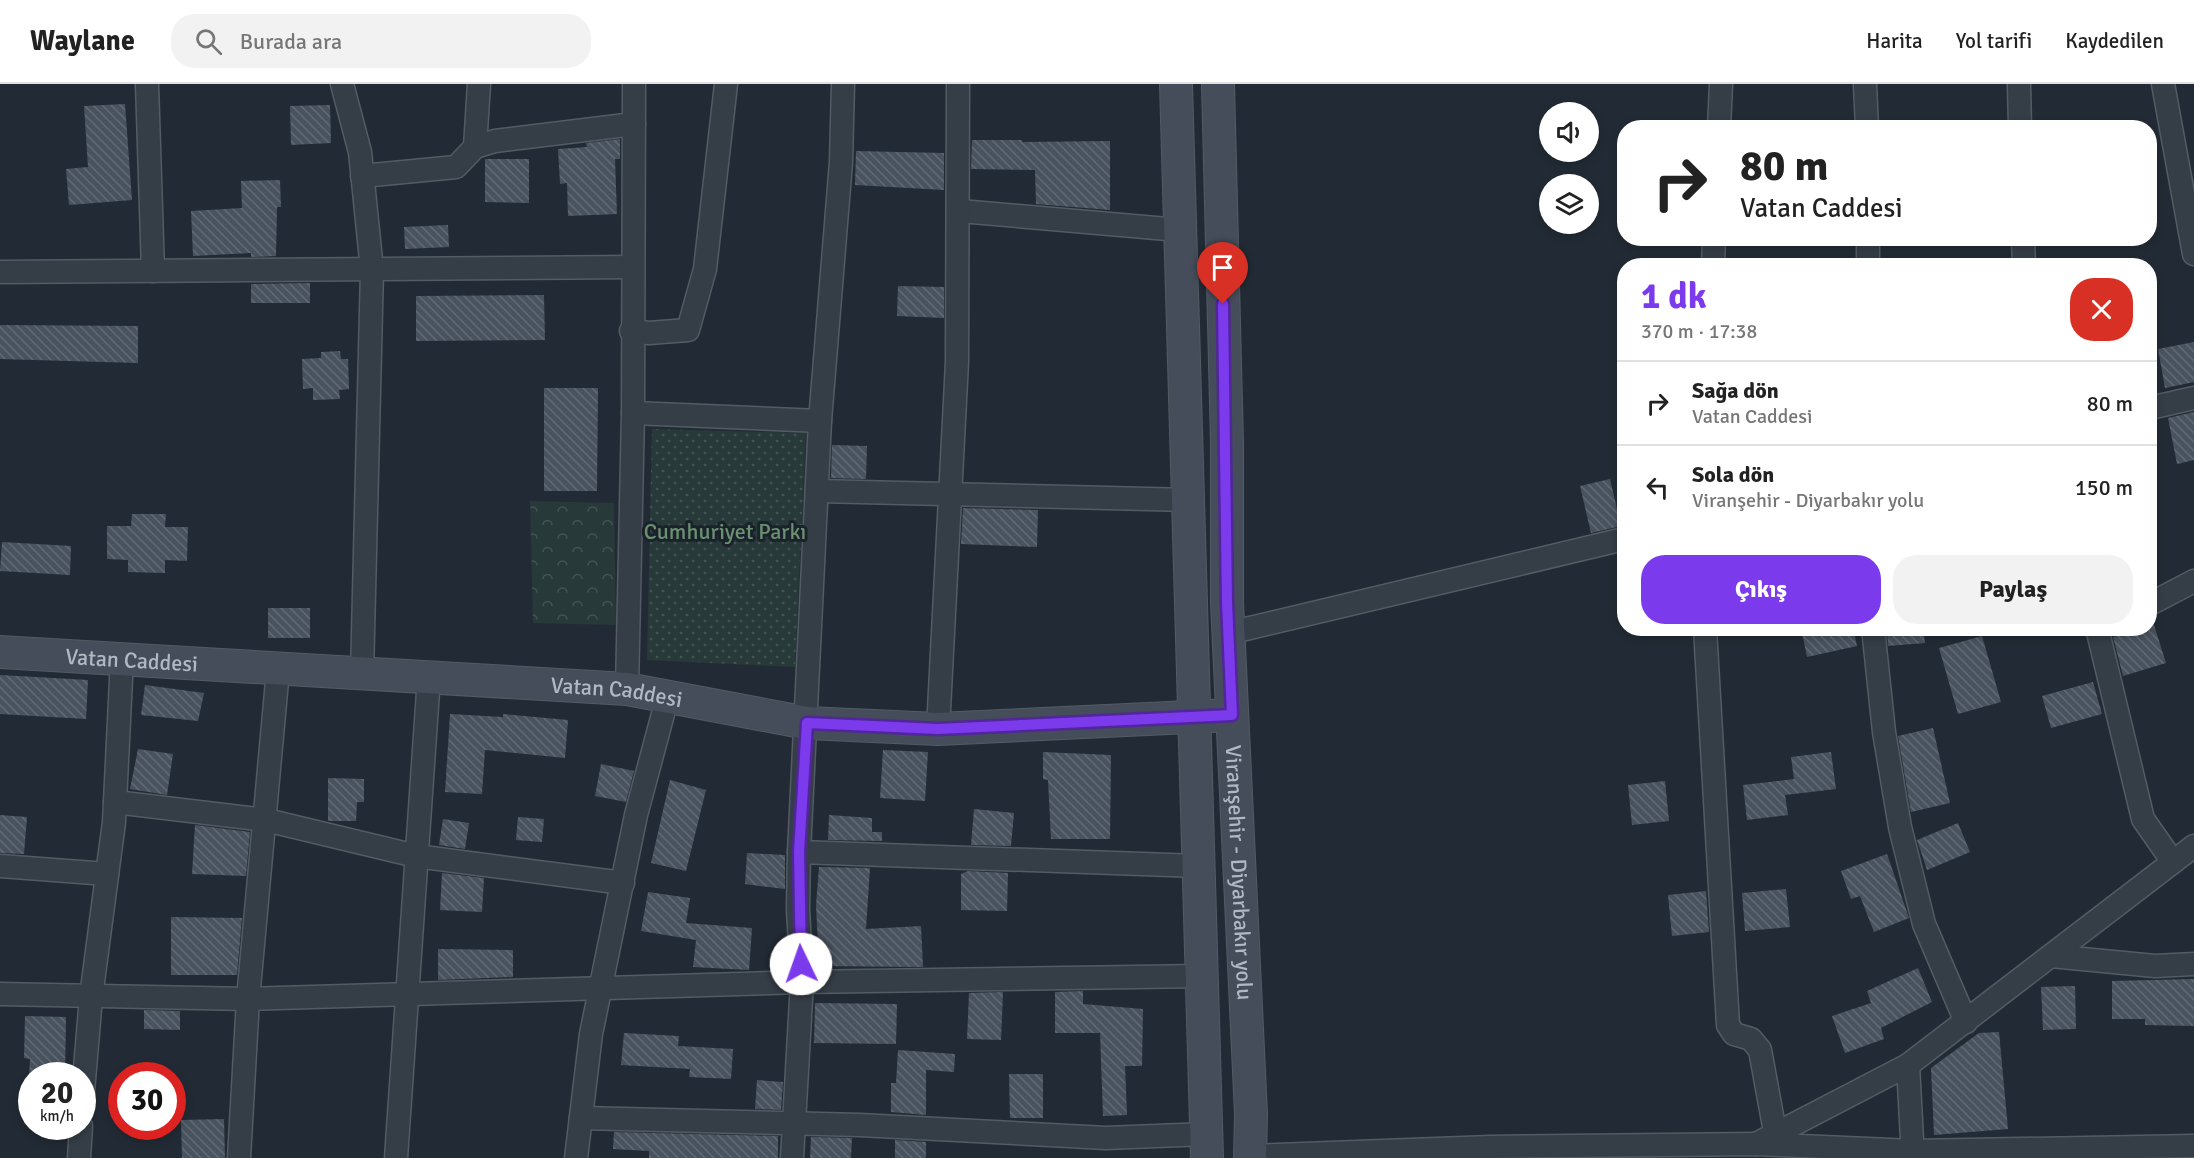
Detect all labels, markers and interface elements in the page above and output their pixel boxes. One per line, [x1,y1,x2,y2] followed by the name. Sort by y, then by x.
[171,14,591,68] search box
[30,24,135,58] text: Waylane
[192,25,225,58] icon: search
[240,28,342,55] text: Burada ara
[1866,28,1923,54] text: Harita
[1956,28,2032,54] text: Yol tarifi
[2065,28,2164,54] text: Kaydedilen
[1539,102,1599,234] map controls
[1539,102,1599,162] button: sound
[1740,141,1829,192] text: 80 m
[1641,144,1719,222] icon: right
[1539,174,1599,234] button: layers
[1740,192,1903,225] text: Vatan Caddesi
[1197,242,1248,304] pin
[1206,251,1239,284] icon: arrive
[1641,274,1707,319] text: 1 dk
[2070,278,2133,341] button: close
[1641,319,1757,344] text: 370 m · 17:38
[1692,377,1779,404] text: Sağa dön
[1641,387,1674,420] icon: right
[2087,390,2133,417] text: 80 m
[1692,404,1813,429] text: Vatan Caddesi
[1692,461,1774,488] text: Sola dön
[1641,471,1674,504] icon: left
[2075,474,2133,501] text: 150 m
[1692,488,1924,513] text: Viranşehir - Diyarbakır yolu
[644,518,806,545] park label: Cumhuriyet Parkı
[1641,555,1881,624] button: Çıkış
[1893,555,2133,624] button: Paylaş
[65,642,199,677] street label: Vatan Caddesi
[550,671,685,713] street label: Vatan Caddesi
[1220,744,1259,1001] street label: Viranşehir - Diyarbakır yolu
[769,932,833,996] position arrow
[108,1062,186,1140] speed limit sign: 30
[41,1075,73,1112] text: 20
[40,1107,74,1125] text: km/h

